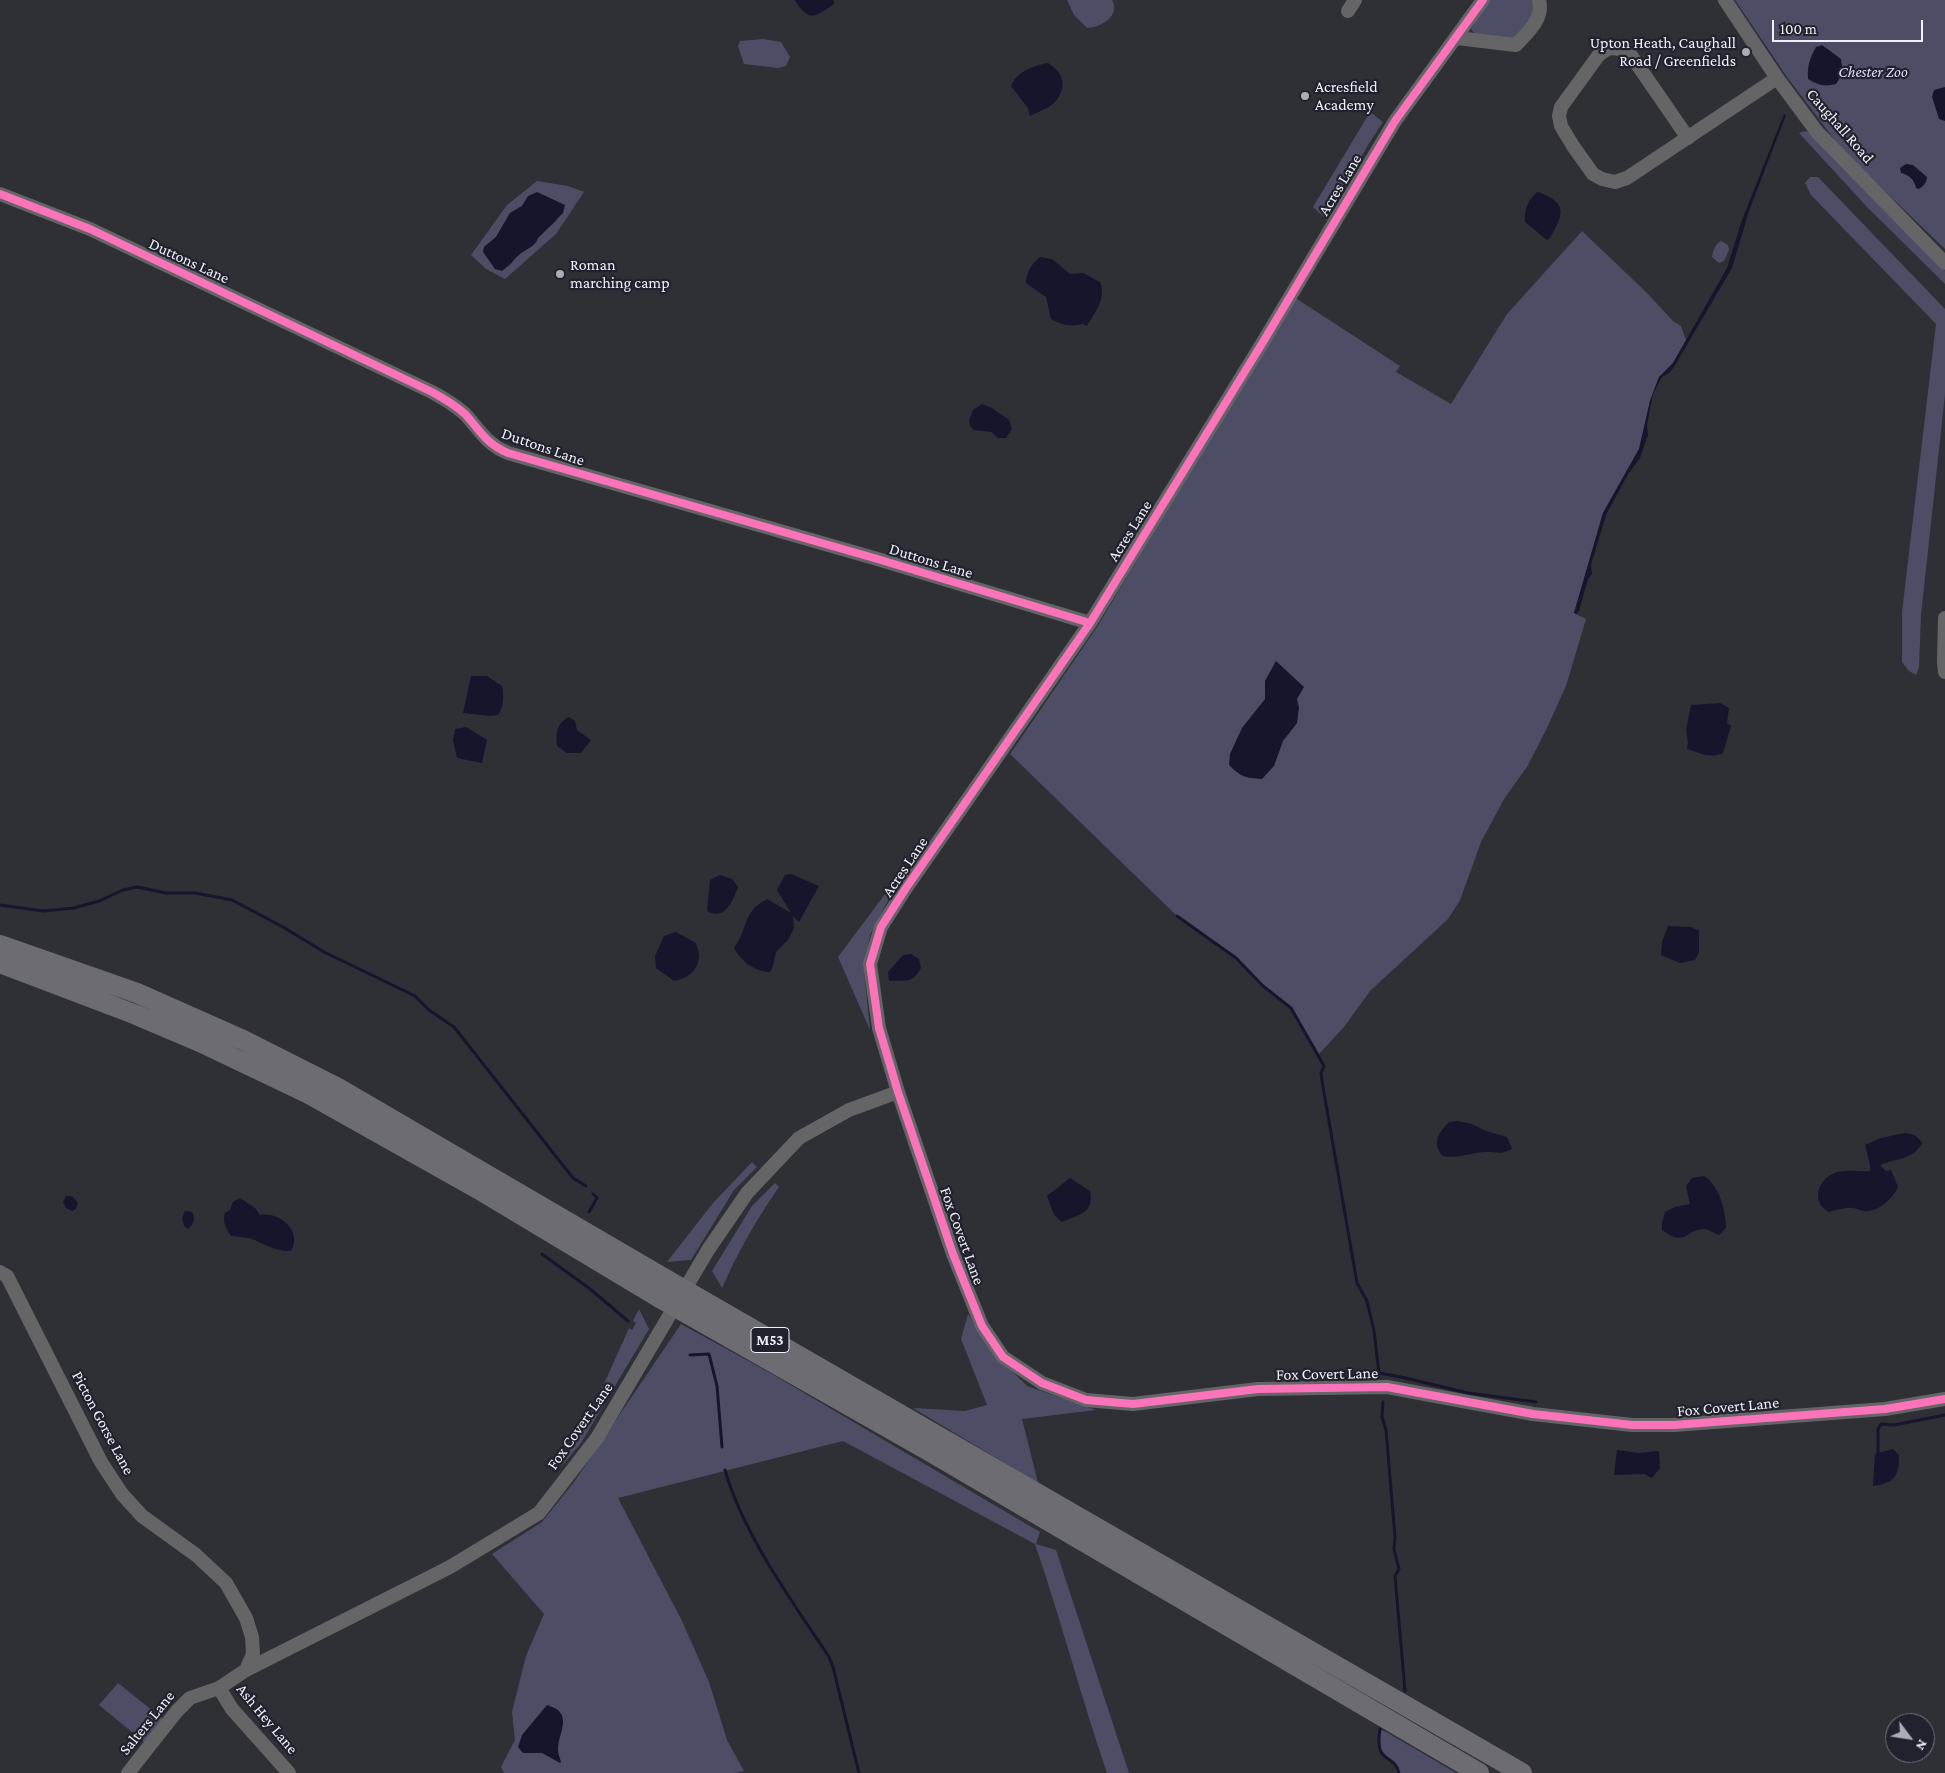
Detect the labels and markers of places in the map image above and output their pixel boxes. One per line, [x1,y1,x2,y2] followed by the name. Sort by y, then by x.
[1590,33,1736,71] place label: Upton Heath, Caughall Road / Greenfields
[1740,46,1752,58] marker: Upton Heath, Caughall Road / Greenfields
[1315,77,1378,115] place label: Acresfield Academy
[1299,90,1311,102] marker: Acresfield Academy
[570,255,670,293] place label: Roman marching camp
[554,268,566,280] marker: Roman marching camp

